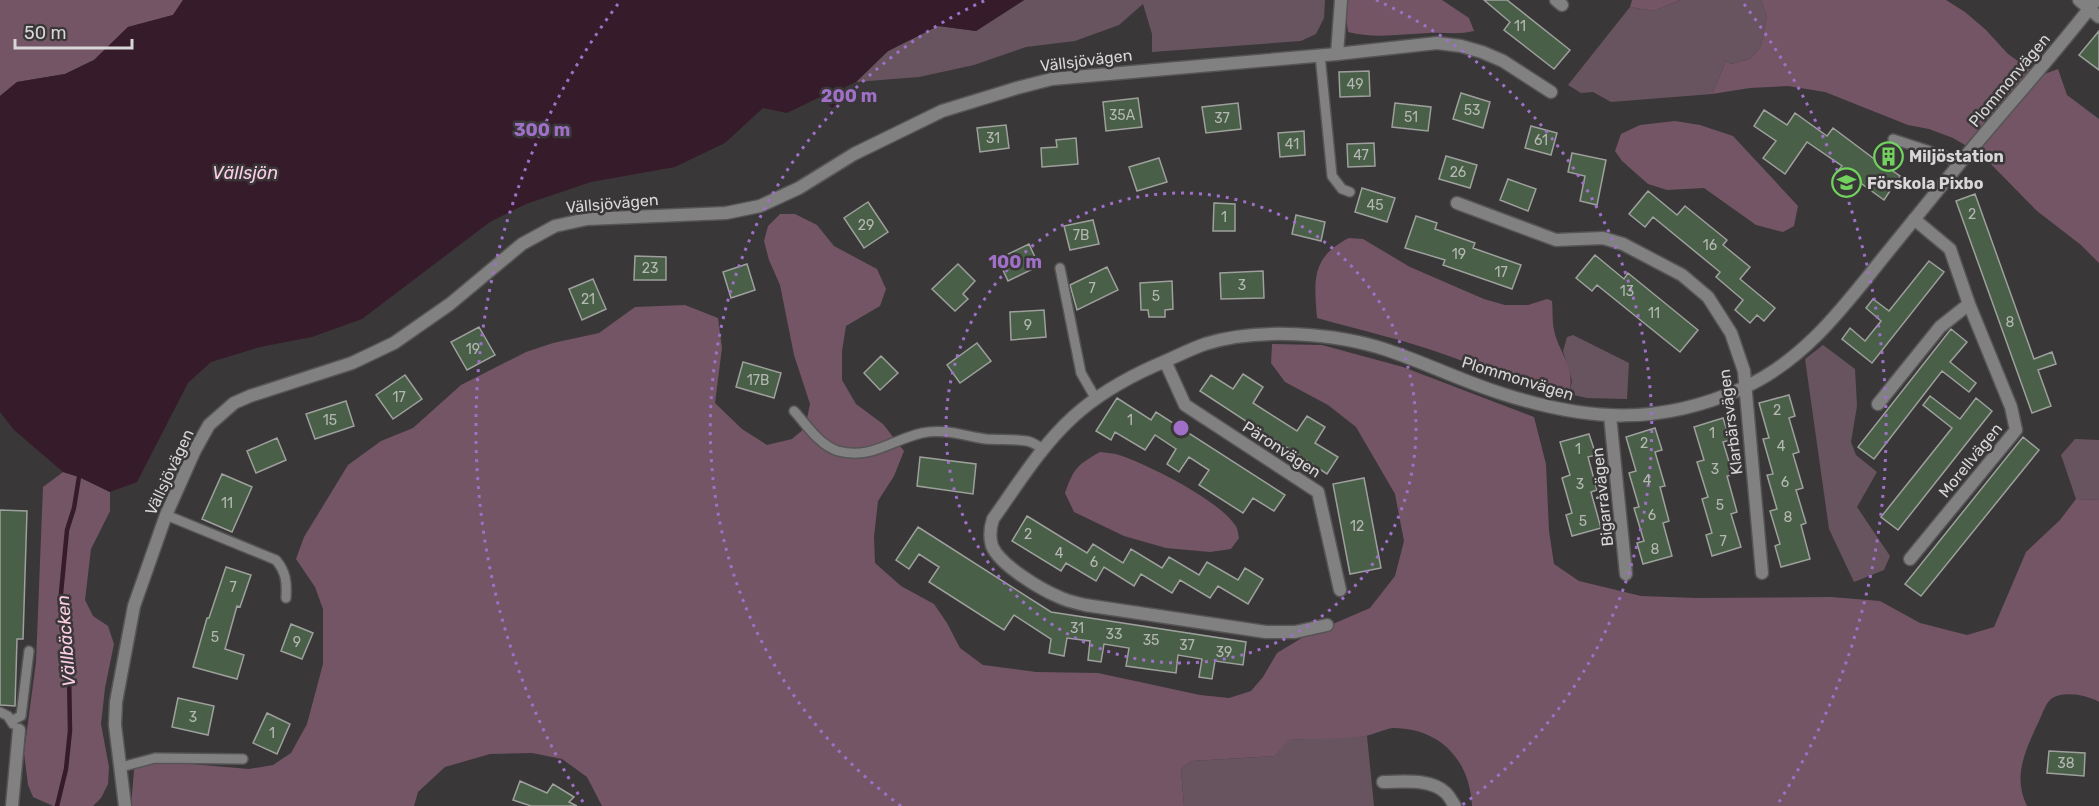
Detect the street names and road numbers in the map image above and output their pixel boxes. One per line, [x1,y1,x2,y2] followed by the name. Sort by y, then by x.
[1965,30,2054,131] street label: Plommonvägen
[1039,45,1133,76] street label: Vällsjövägen
[565,190,659,217] street label: Vällsjövägen
[1460,352,1576,405] street label: Plommonvägen
[1715,368,1746,476] street label: Klarbärsvägen
[1239,417,1324,482] street label: Päronvägen
[1935,419,2006,501] street label: Morellvägen
[141,426,198,518] street label: Vällsjövägen
[1588,447,1617,547] street label: Bigarråvägen

